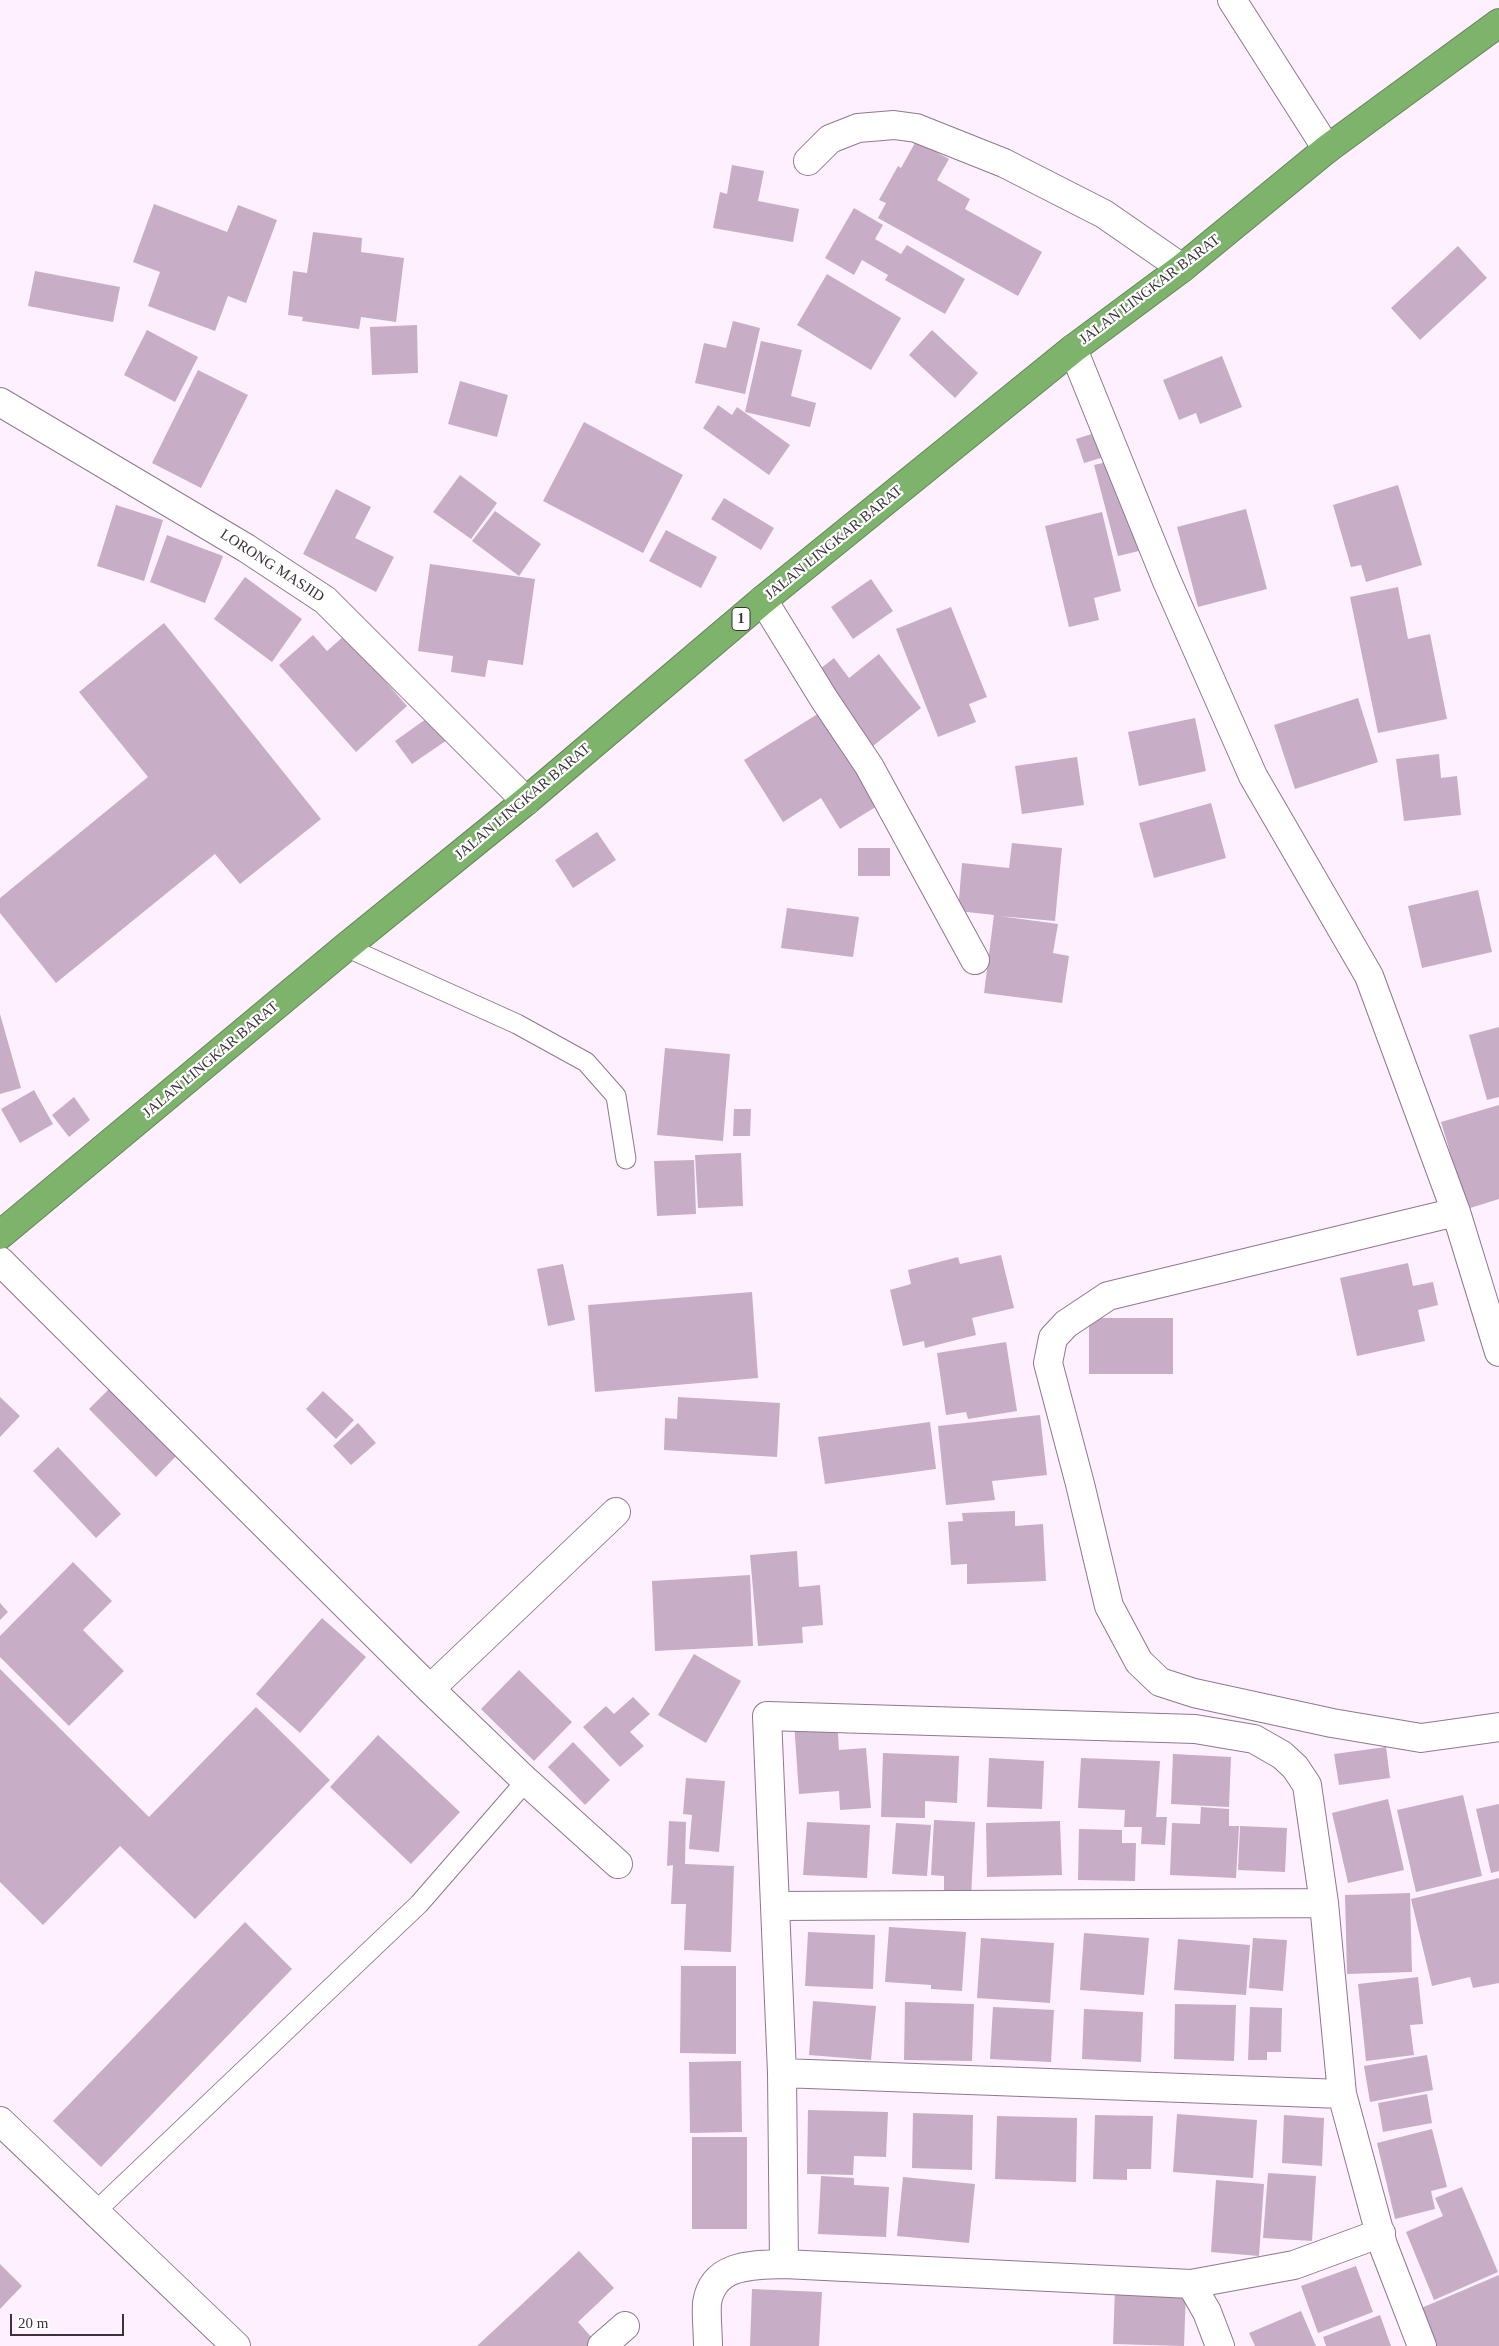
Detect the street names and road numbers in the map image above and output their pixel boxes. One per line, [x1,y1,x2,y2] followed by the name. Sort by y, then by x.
[1076,231,1224,349] street label: JALAN LINGKAR BARAT
[762,482,906,604] street label: JALAN LINGKAR BARAT
[217,526,327,606] street label: LORONG MASJID
[732,608,750,630] road number: 1
[451,740,595,864] street label: JALAN LINGKAR BARAT
[139,998,283,1122] street label: JALAN LINGKAR BARAT

